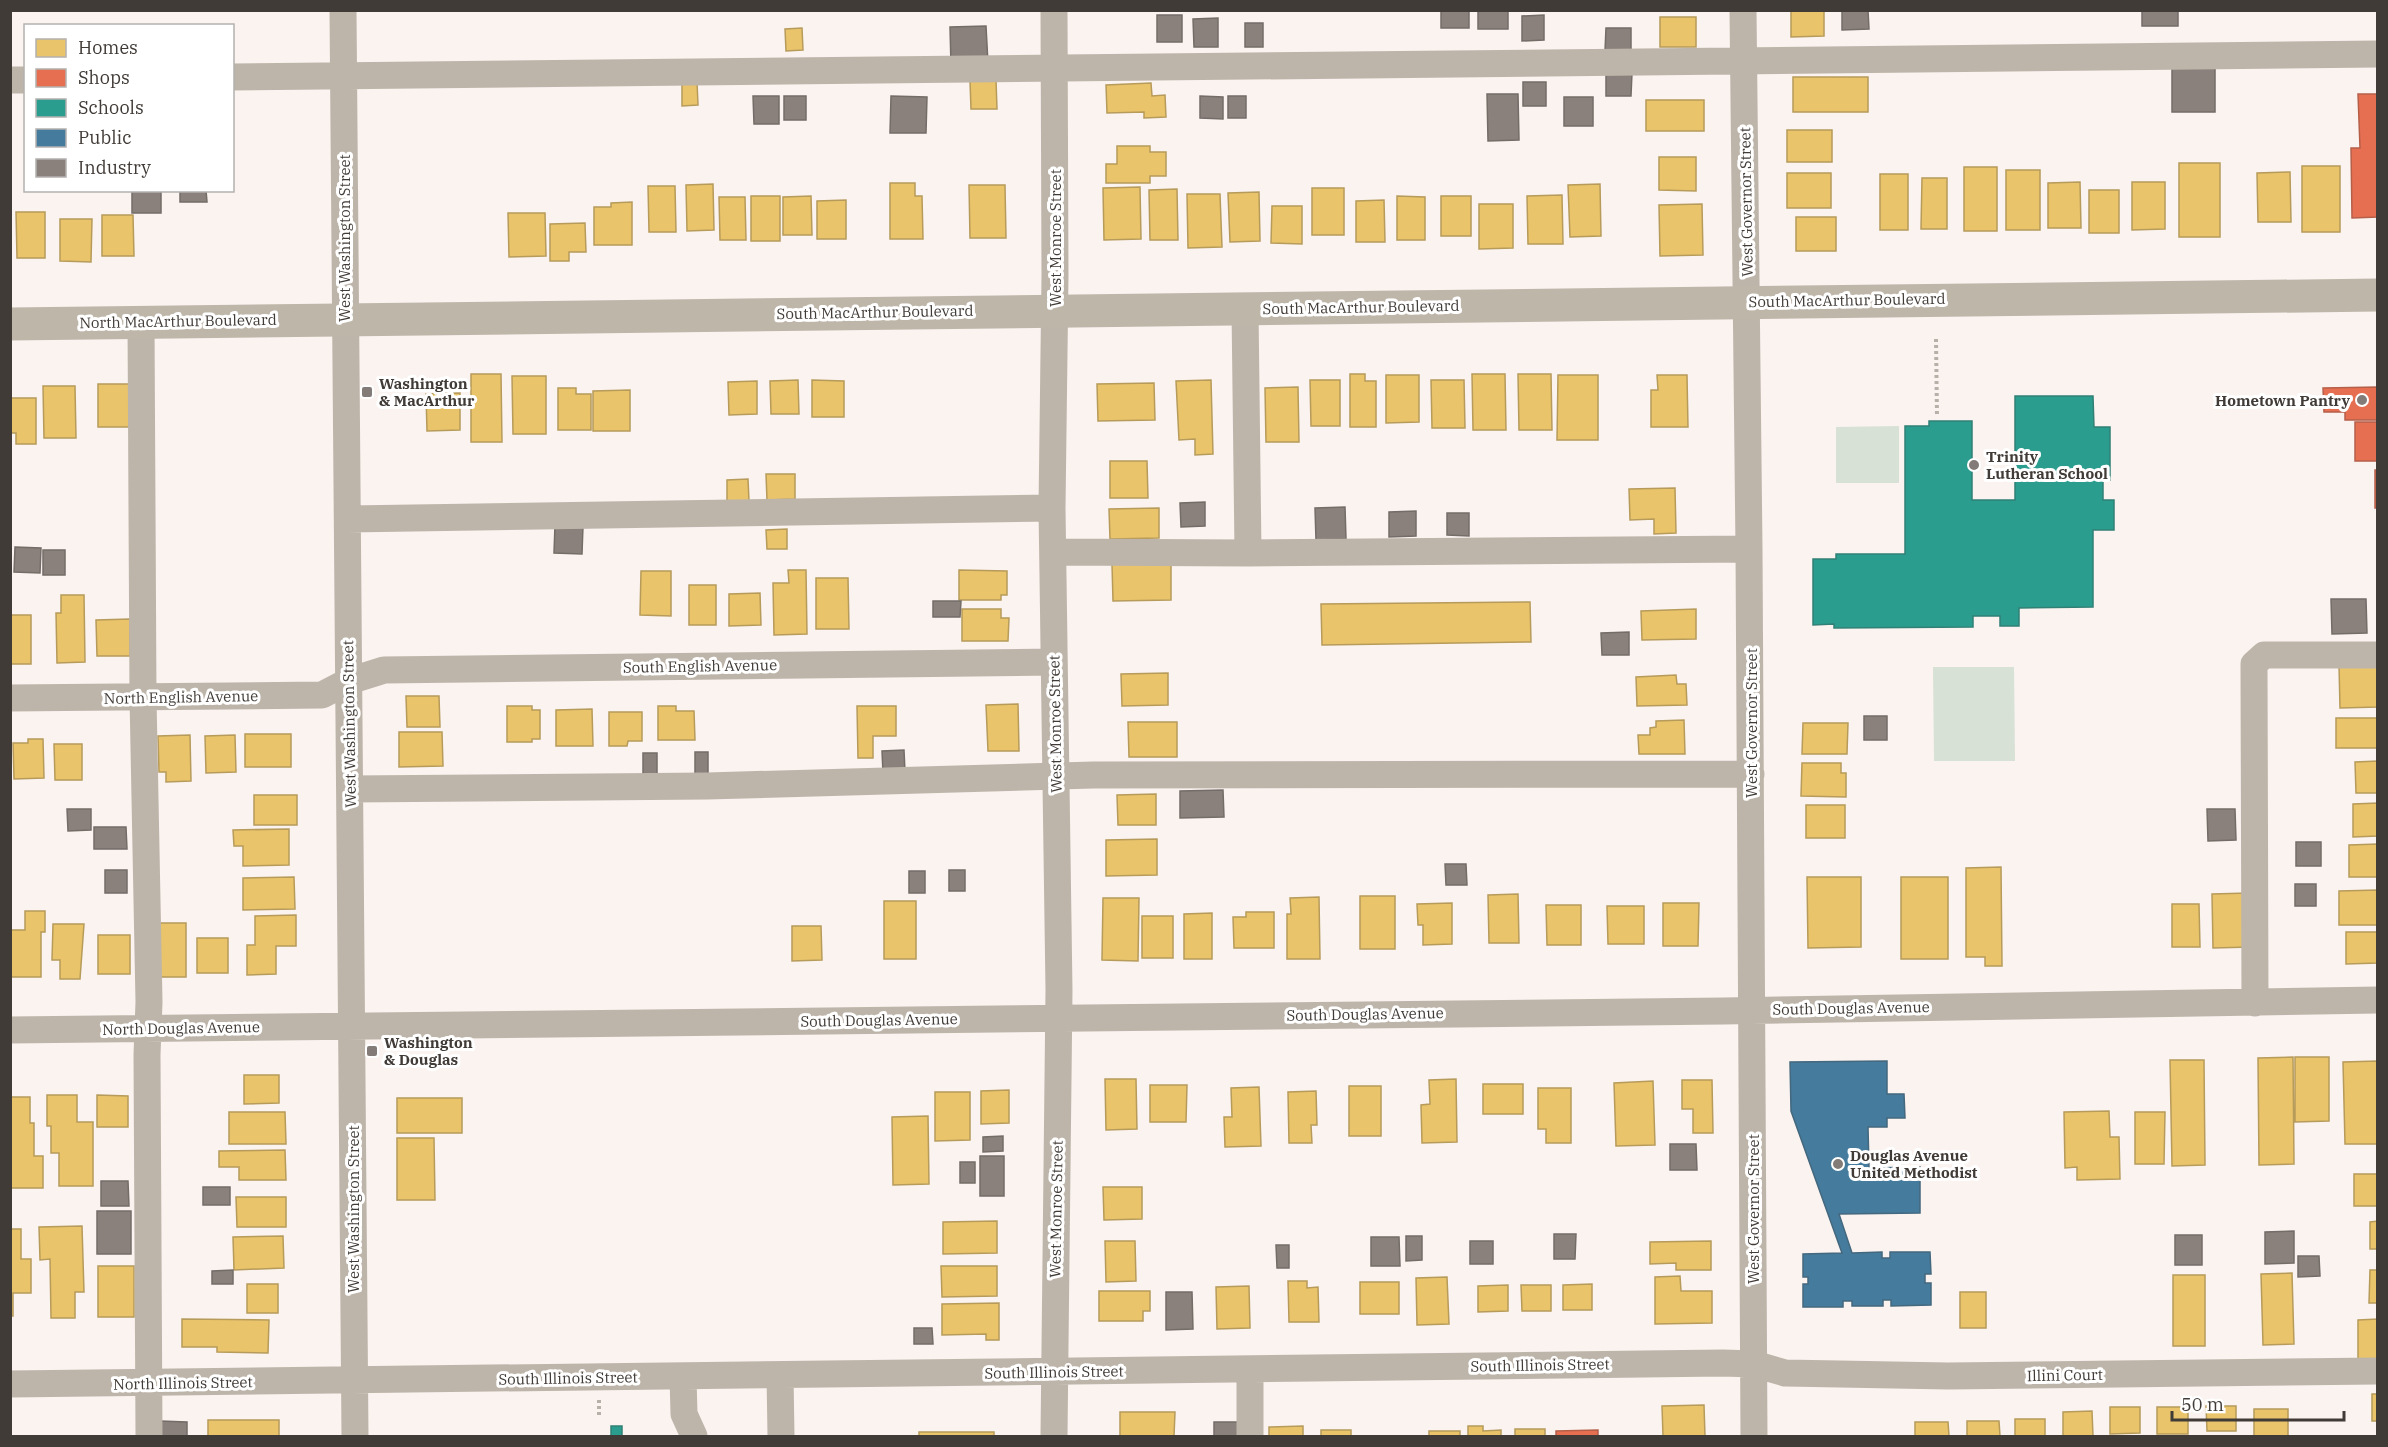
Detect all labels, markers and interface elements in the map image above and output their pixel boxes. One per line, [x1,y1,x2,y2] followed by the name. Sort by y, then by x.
[24,24,234,192] legend
[78,36,138,59] text: Homes
[78,66,130,89] text: Shops
[78,96,144,119] text: Schools
[78,126,132,149] text: Public
[1735,127,1757,277] street label: West Governor Street
[335,154,354,322] street label: West Washington Street
[78,156,151,179] text: Industry
[1046,169,1065,307] street label: West Monroe Street
[1748,289,1946,311] street label: South MacArthur Boulevard
[1262,296,1460,318] street label: South MacArthur Boulevard
[776,301,974,323] street label: South MacArthur Boulevard
[79,310,277,332] street label: North MacArthur Boulevard
[379,374,475,410] place label: Washington & MacArthur
[360,385,374,399] marker: Washington & MacArthur
[2215,391,2350,410] place label: Hometown Pantry
[2355,393,2369,407] marker: Hometown Pantry
[1986,447,2108,483] place label: Trinity Lutheran School
[1967,458,1981,472] marker: Trinity Lutheran School
[338,640,360,808] street label: West Washington Street
[1742,648,1761,798] street label: West Governor Street
[623,655,777,677] street label: South English Avenue
[1044,655,1066,793] street label: West Monroe Street
[104,686,258,708] street label: North English Avenue
[1772,997,1930,1019] street label: South Douglas Avenue
[1286,1003,1444,1025] street label: South Douglas Avenue
[800,1009,958,1031] street label: South Douglas Avenue
[102,1017,260,1039] street label: North Douglas Avenue
[384,1033,473,1069] place label: Washington & Douglas
[365,1044,379,1058] marker: Washington & Douglas
[344,1125,363,1293] street label: West Washington Street
[1744,1134,1763,1284] street label: West Governor Street
[1045,1140,1067,1278] street label: West Monroe Street
[1850,1146,1978,1182] place label: Douglas Avenue United Methodist
[1831,1157,1845,1171] marker: Douglas Avenue United Methodist
[1470,1354,1610,1376] street label: South Illinois Street
[984,1361,1124,1383] street label: South Illinois Street
[2027,1365,2103,1385] street label: Illini Court
[498,1367,638,1389] street label: South Illinois Street
[113,1372,253,1394] street label: North Illinois Street
[2172,1384,2344,1422] scale bar
[2181,1393,2224,1416] text: 50 m

